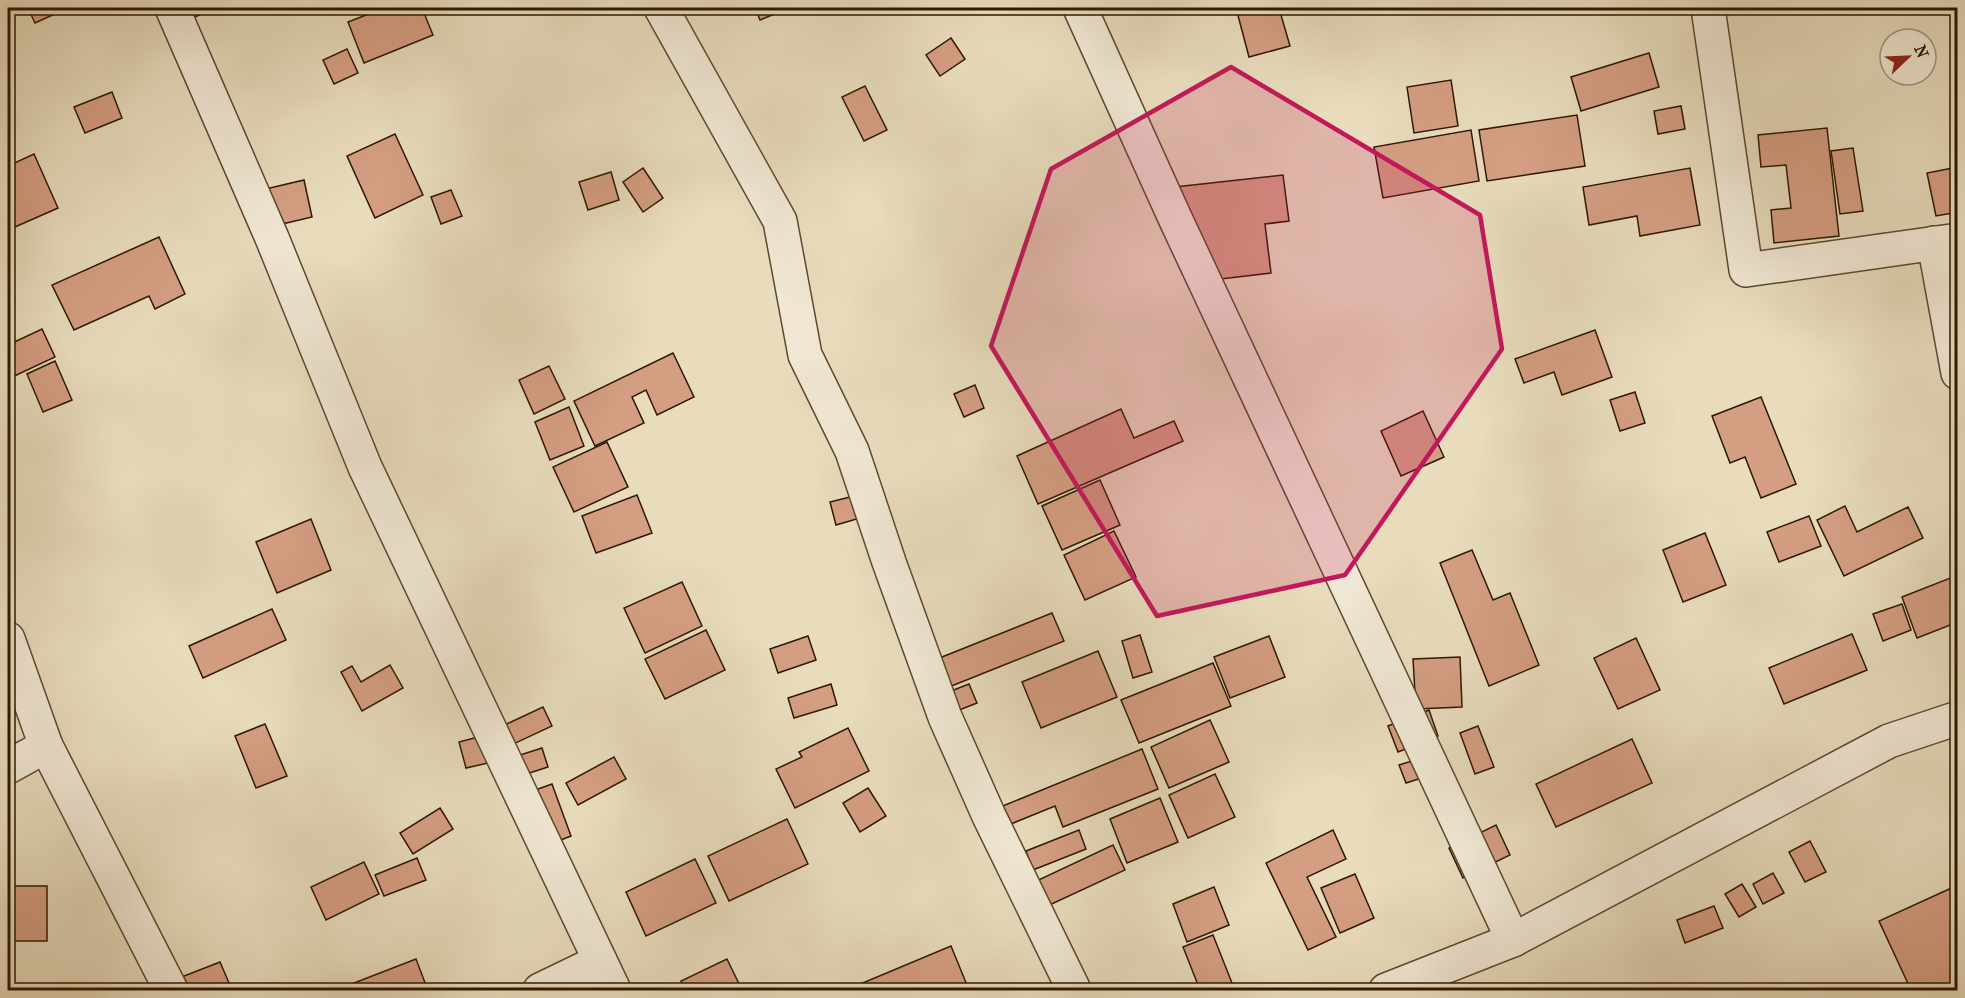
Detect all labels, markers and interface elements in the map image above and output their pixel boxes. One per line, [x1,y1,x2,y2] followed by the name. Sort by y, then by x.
[1878,27,1938,87] north arrow
[1910,42,1933,61] text: N

